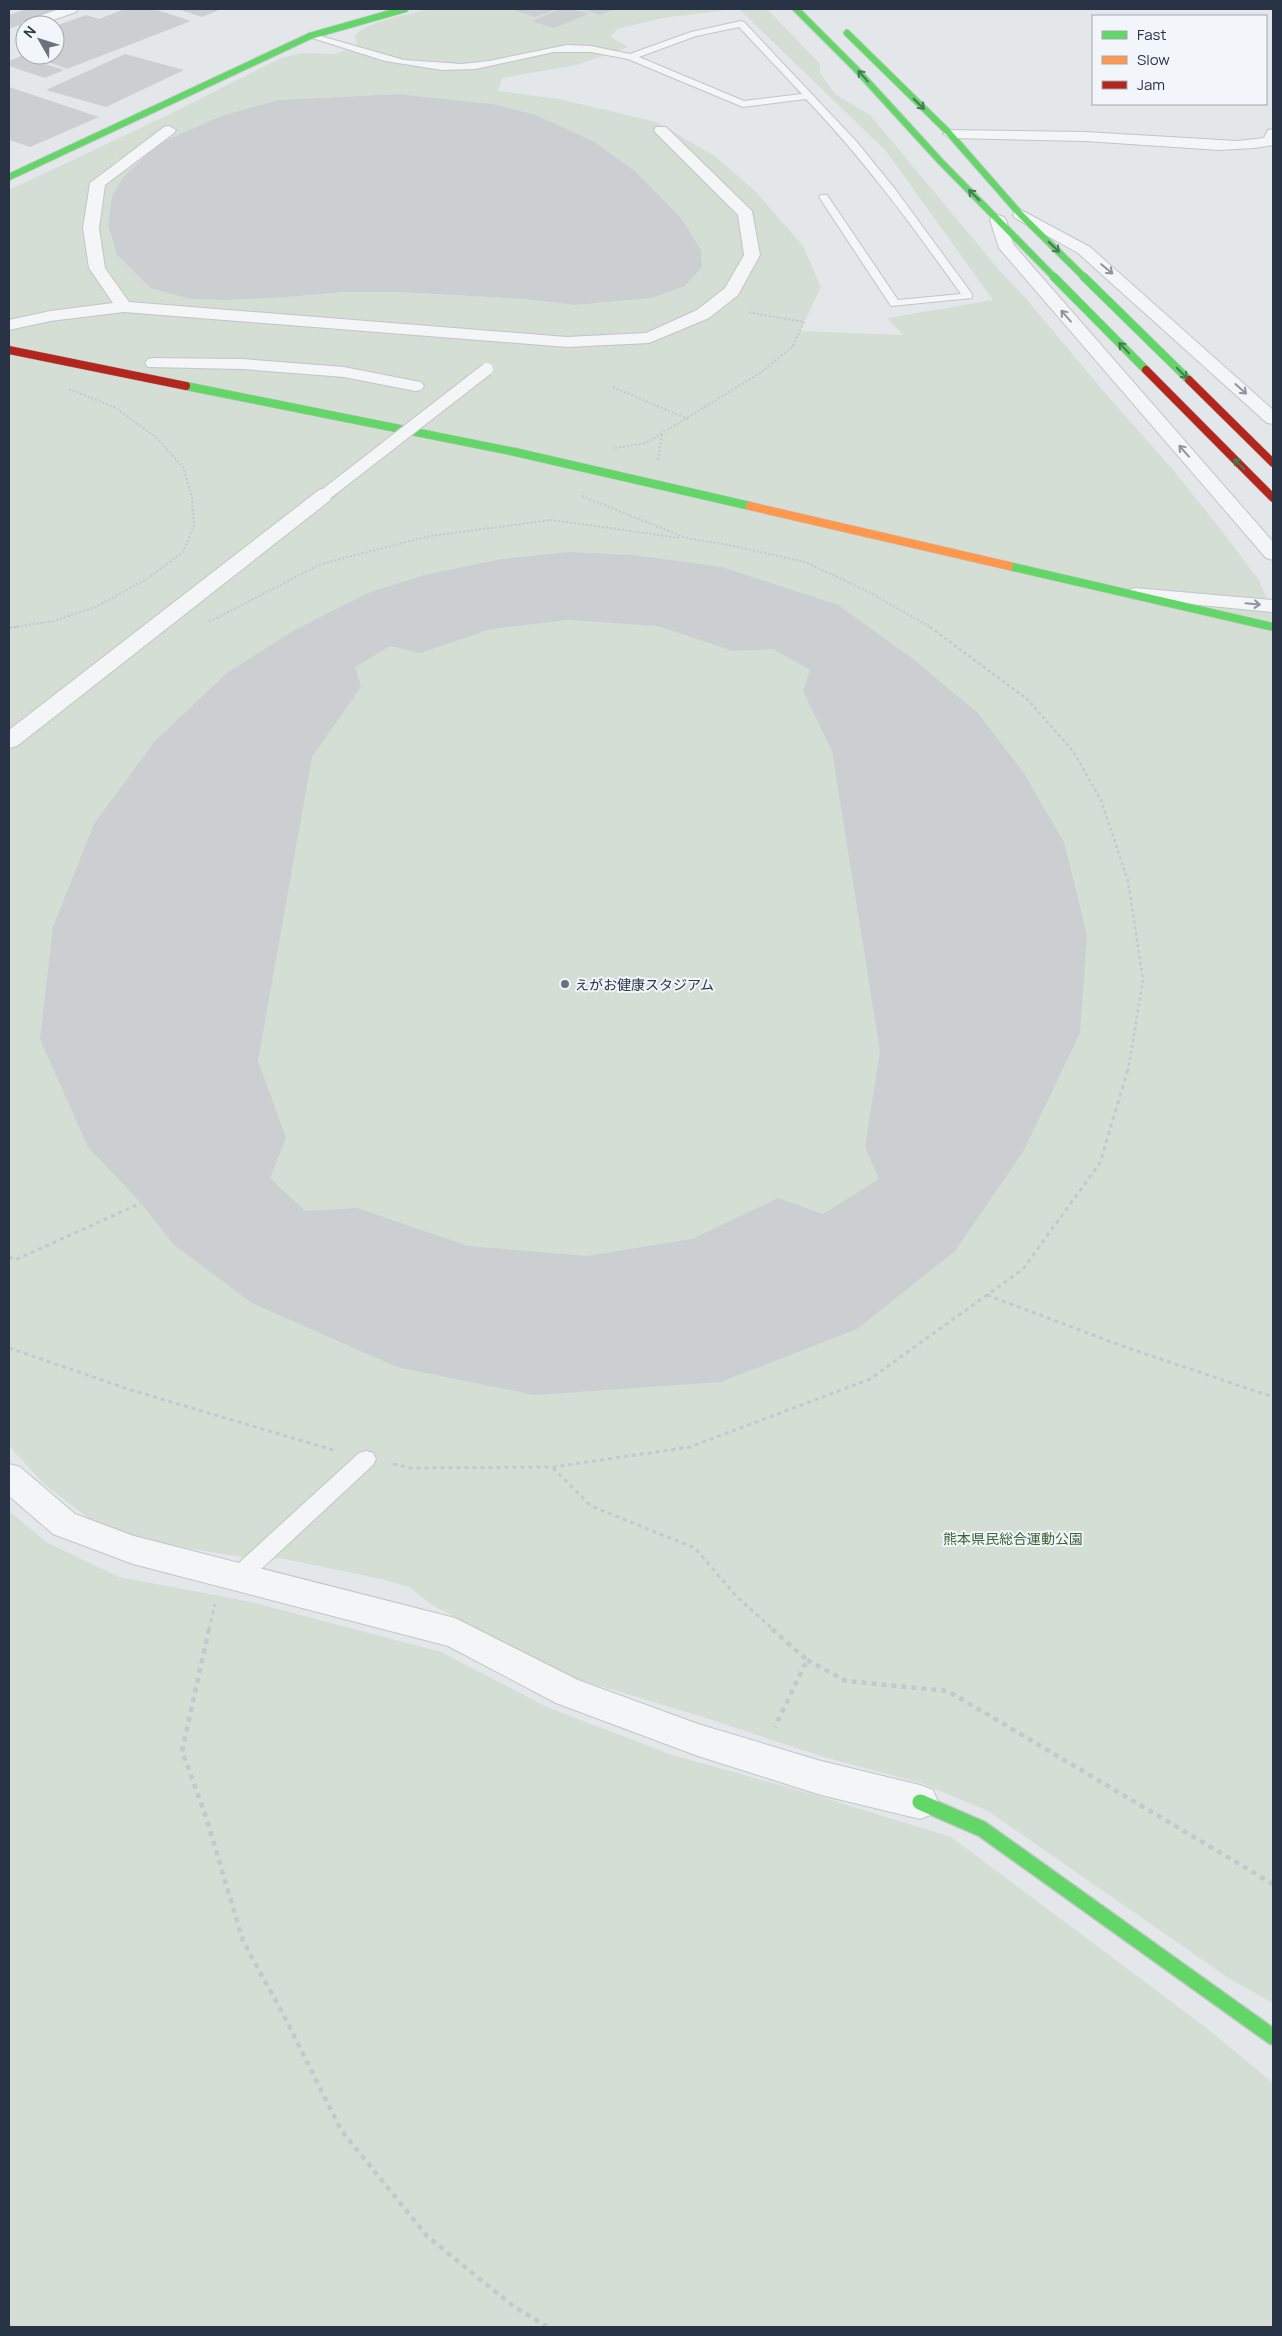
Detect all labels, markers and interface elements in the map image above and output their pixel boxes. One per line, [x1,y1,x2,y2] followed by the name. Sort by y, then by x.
[15,15,65,65] north arrow
[1092,15,1267,105] legend
[19,22,40,41] text: N
[1137,24,1166,45] text: Fast
[1137,49,1170,70] text: Slow
[857,70,869,83] one-way arrow
[1137,74,1165,95] text: Jam
[913,98,925,110] one-way arrow
[968,189,980,201] one-way arrow
[1048,241,1060,253] one-way arrow
[1100,263,1113,275] one-way arrow
[1060,309,1071,322] one-way arrow
[1119,343,1131,355] one-way arrow
[1176,367,1189,379] one-way arrow
[1234,383,1247,395] one-way arrow
[1178,445,1190,458] one-way arrow
[1233,458,1245,470] one-way arrow
[1245,599,1261,609] one-way arrow
[575,975,714,994] place label: えがお健康スタジアム
[559,978,571,990] marker: えがお健康スタジアム
[943,1529,1083,1548] park label: 熊本県民総合運動公園

